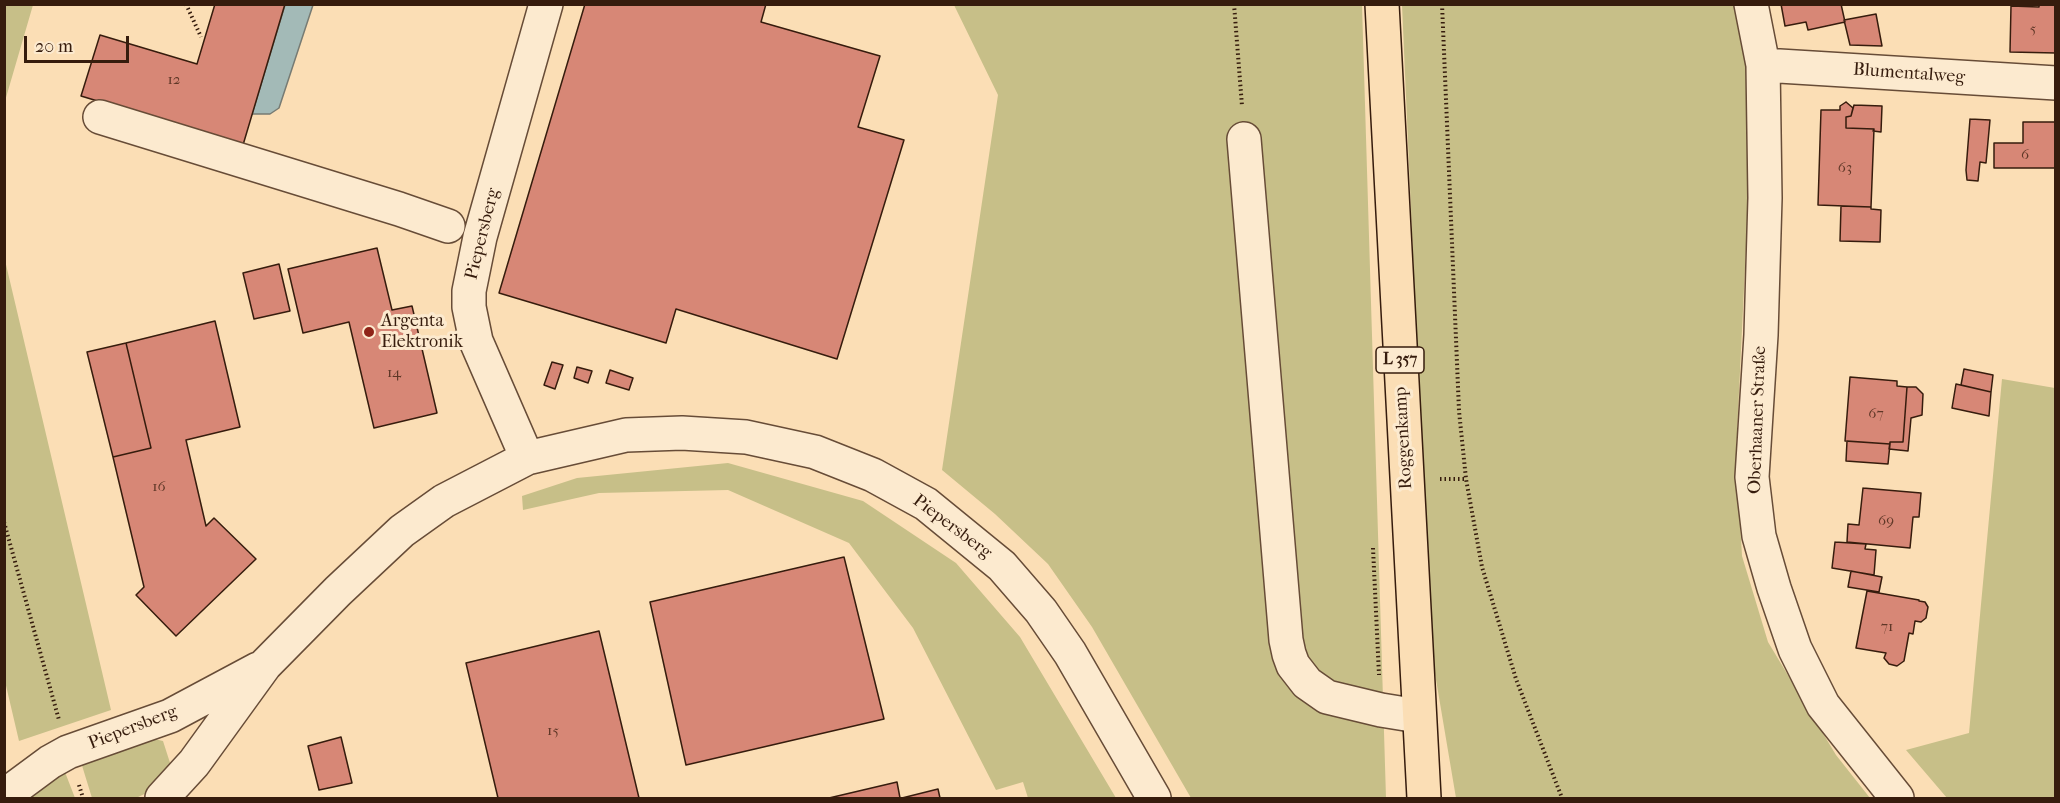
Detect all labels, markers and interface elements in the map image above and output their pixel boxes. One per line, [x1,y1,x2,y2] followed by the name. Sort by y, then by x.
[2030,20,2036,38] house number: 5
[27,24,132,62] scale bar
[35,36,73,57] text: 20 m
[1852,59,1966,89] street label: Blumentalweg
[167,71,181,89] house number: 12
[2021,146,2029,164] house number: 6
[1838,159,1852,177] house number: 63
[461,186,505,282] street label: Piepersberg
[381,311,463,354] place label: Argenta Elektronik
[362,325,376,339] marker: Argenta Elektronik
[1745,346,1771,494] street label: Oberhaaner Straße
[1376,347,1424,373] road number: L 357
[387,364,401,382] house number: 14
[1391,386,1417,490] street label: Roggenkamp
[1868,405,1884,423] house number: 67
[152,478,166,496] house number: 16
[908,490,996,564] street label: Piepersberg
[1878,512,1894,530] house number: 69
[1881,618,1893,636] house number: 71
[86,701,180,755] street label: Piepersberg
[547,722,559,740] house number: 15

